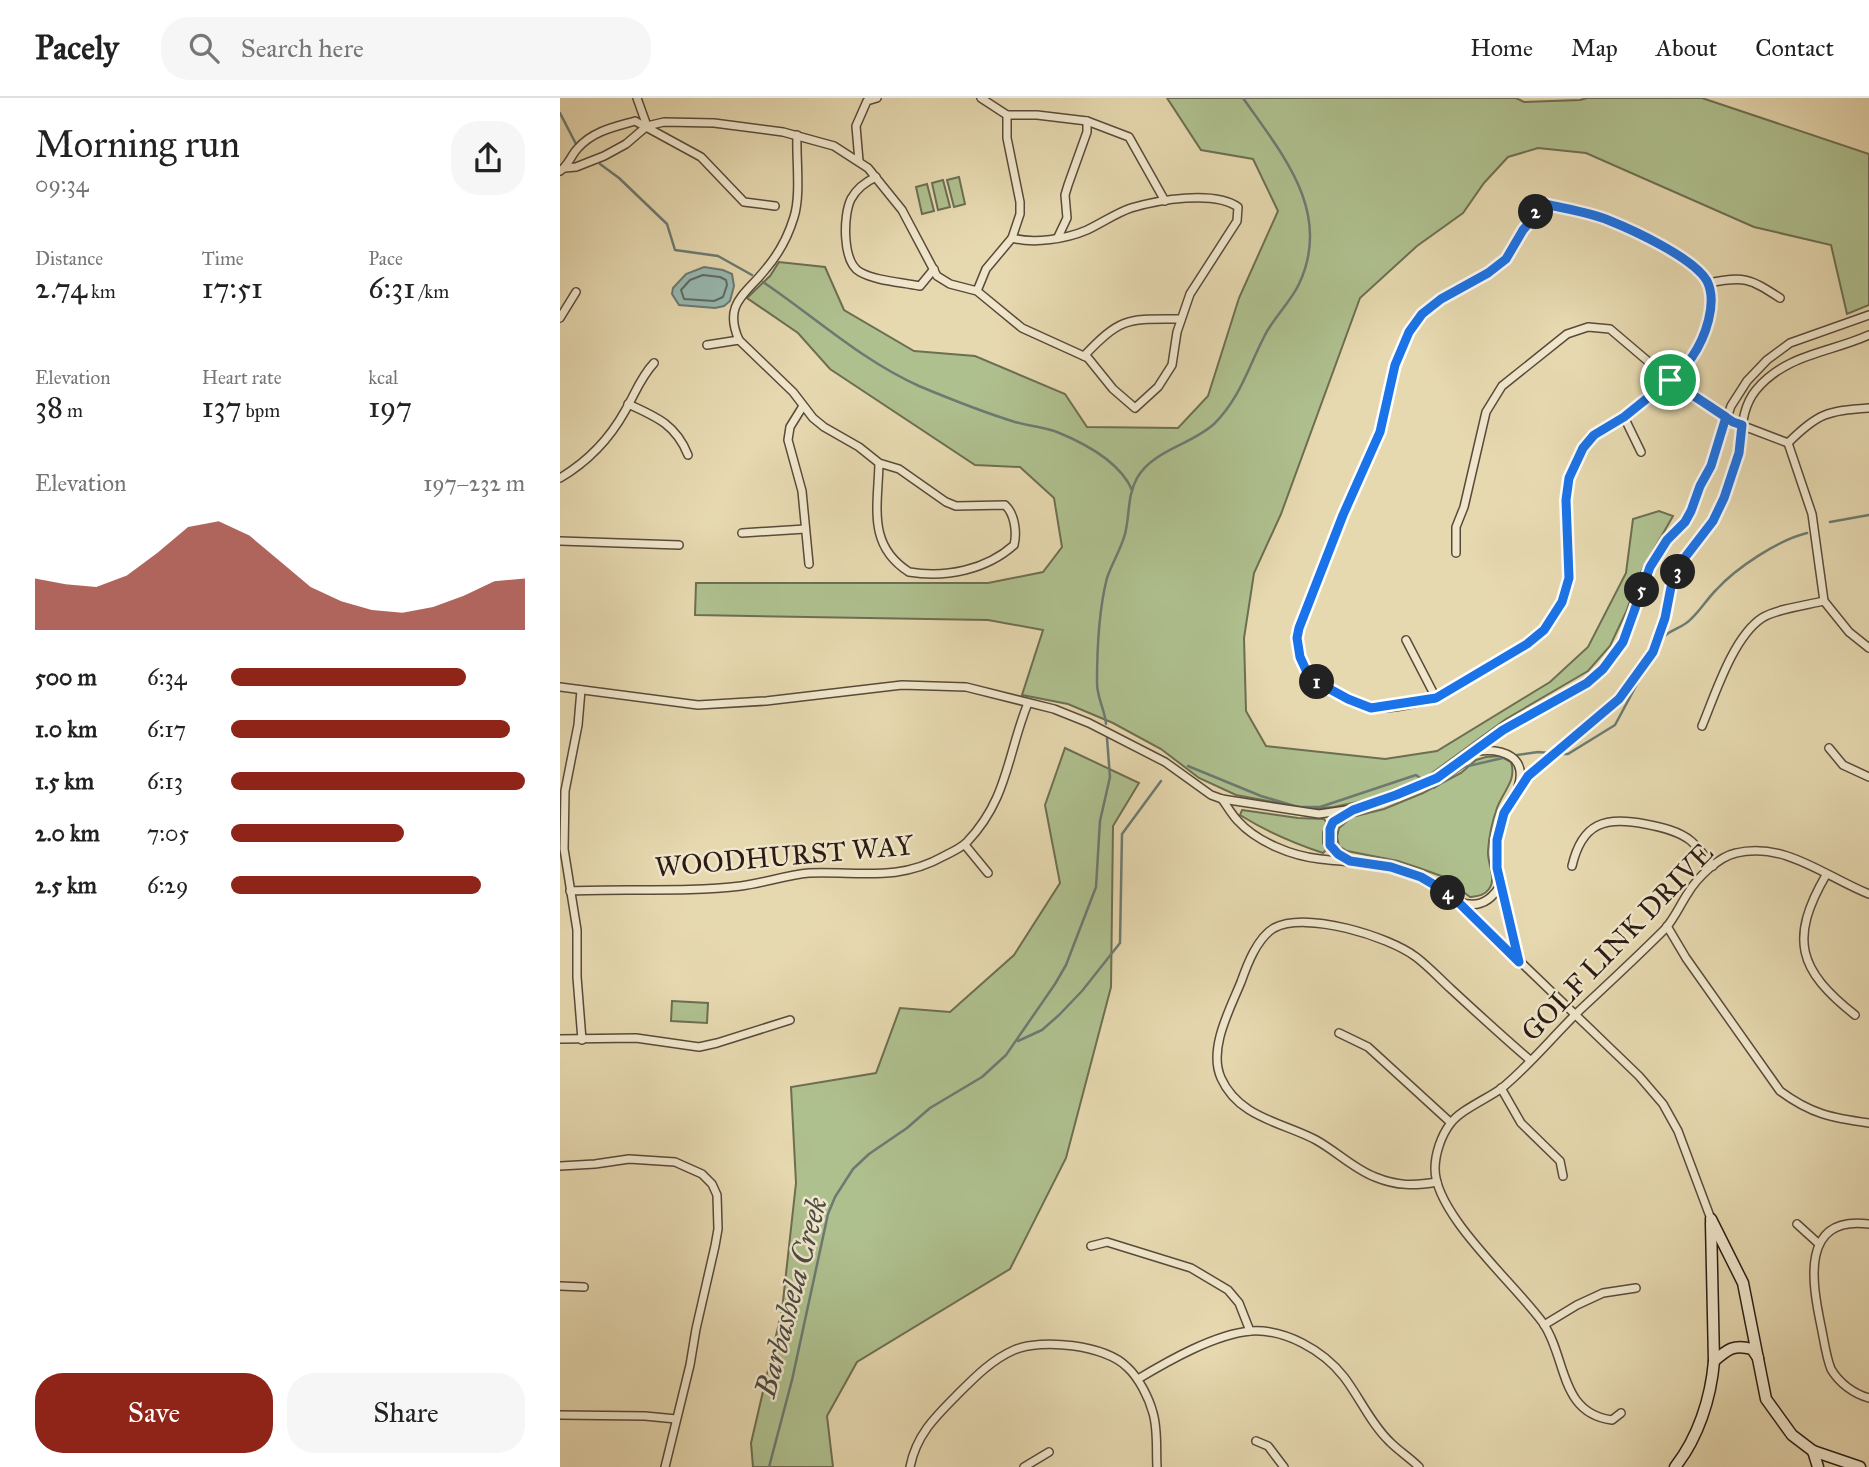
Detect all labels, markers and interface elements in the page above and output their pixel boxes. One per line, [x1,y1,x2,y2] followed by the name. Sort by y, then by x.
[161,17,651,80] search box
[35,28,119,68] text: Pacely
[185,29,223,67] icon: search
[241,32,364,64] text: Search here
[1470,33,1533,63] text: Home
[1571,33,1618,63] text: Map
[1656,33,1717,63] text: About
[1755,33,1834,63] text: Contact
[35,121,240,167] text: Morning run
[451,121,525,195] button: share
[35,170,89,198] text: 09:34
[1518,194,1553,230] pin: 2
[1531,200,1540,223] text: 2
[35,247,103,270] text: Distance
[202,247,244,270] text: Time
[368,247,403,270] text: Pace
[35,270,87,306] text: 2.74
[202,270,263,306] text: 17:51
[368,270,415,306] text: 6:31
[87,280,116,303] text: km
[415,280,449,303] text: /km
[1640,350,1700,410] pin
[1651,361,1689,399] icon: arrive
[35,366,110,389] text: Elevation
[202,366,282,389] text: Heart rate
[368,366,398,389] text: kcal
[35,389,63,425] text: 38
[202,389,242,425] text: 137
[368,389,412,425] text: 197
[63,399,83,422] text: m
[242,399,280,422] text: bpm
[35,469,126,497] text: Elevation
[423,469,525,497] text: 197–232 m
[1660,554,1696,589] pin: 3
[1674,560,1681,583] text: 3
[1624,573,1660,608] pin: 5
[1637,578,1646,601] text: 5
[35,663,97,691] text: 500 m
[147,663,187,691] text: 6:34
[1300,664,1334,700] pin: 1
[1313,670,1320,693] text: 1
[35,715,97,743] text: 1.0 km
[147,715,186,743] text: 6:17
[35,767,94,795] text: 1.5 km
[147,767,183,795] text: 6:13
[35,819,100,847] text: 2.0 km
[147,819,189,847] text: 7:05
[653,827,916,885] street label: WOODHURST WAY
[1513,836,1721,1048] street label: GOLF LINK DRIVE
[35,871,97,899] text: 2.5 km
[147,871,188,899] text: 6:29
[1430,876,1466,910] pin: 4
[1442,881,1453,904] text: 4
[747,1193,835,1403] water label: Barbashela Creek
[35,1373,273,1453] button: Save
[287,1373,525,1453] button: Share

